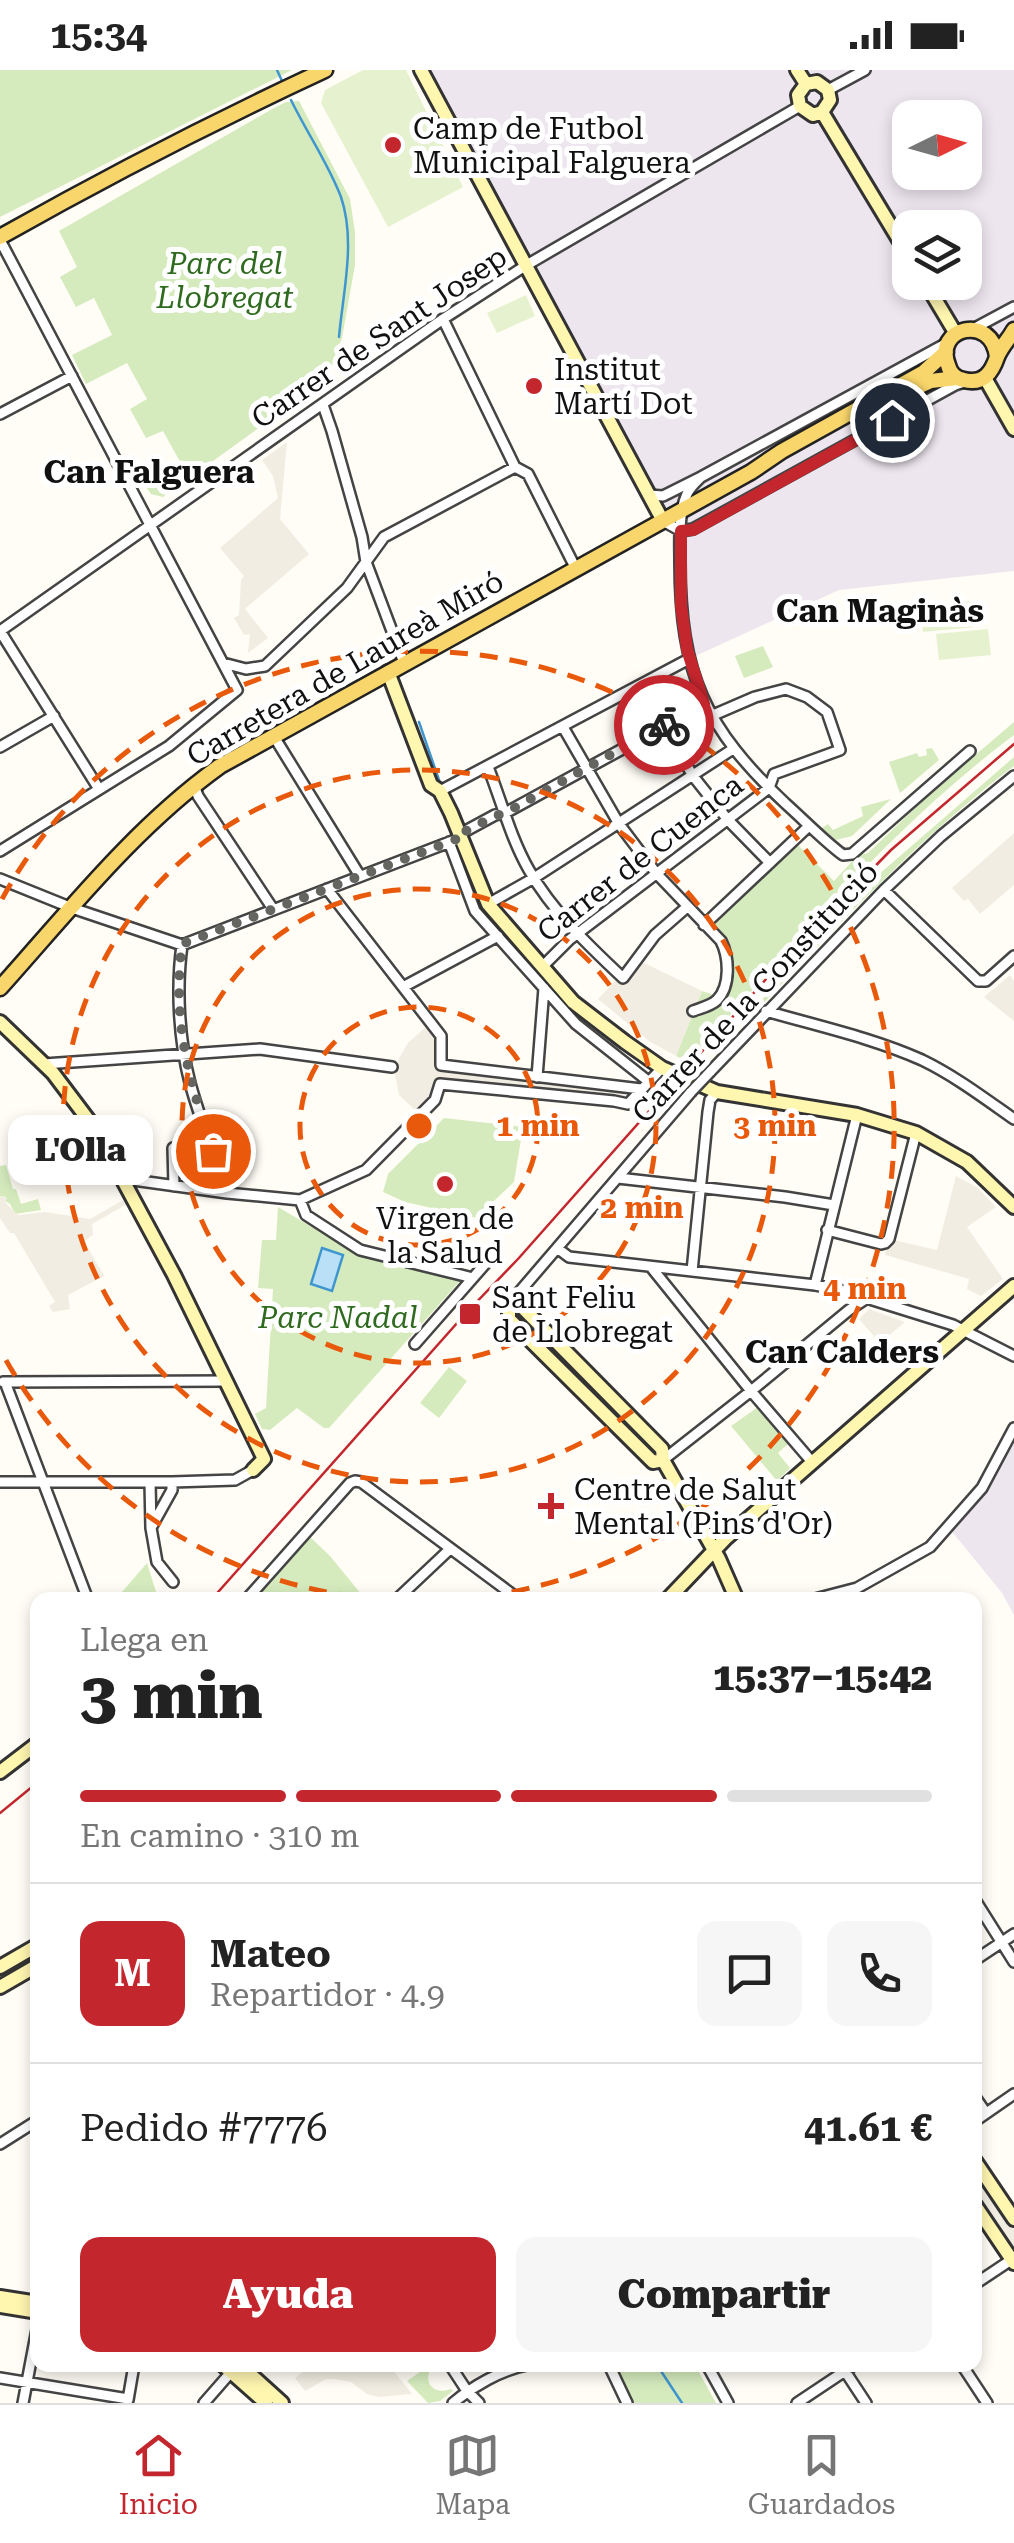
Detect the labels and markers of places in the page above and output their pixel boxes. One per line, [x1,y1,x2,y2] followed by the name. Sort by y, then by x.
[413,111,690,180] place label: Camp de Futbol Municipal Falguera
[382,134,404,156] marker: Camp de Futbol Municipal Falguera
[554,352,693,421] place label: Institut Martí Dot
[523,375,545,397] marker: Institut Martí Dot
[850,378,935,463] pin
[401,1108,437,1144] centre of rings
[171,1109,256,1194] pin
[8,1116,153,1186] callout: L'Olla
[434,1173,456,1195] marker: Virgen de la Salud
[376,1201,514,1270] place label: Virgen de la Salud
[492,1280,673,1349] place label: Sant Feliu de Llobregat
[457,1301,483,1327] marker: Sant Feliu de Llobregat
[574,1472,833,1541] place label: Centre de Salut Mental (Pins d'Or)
[538,1493,564,1519] marker: Centre de Salut Mental (Pins d'Or)

